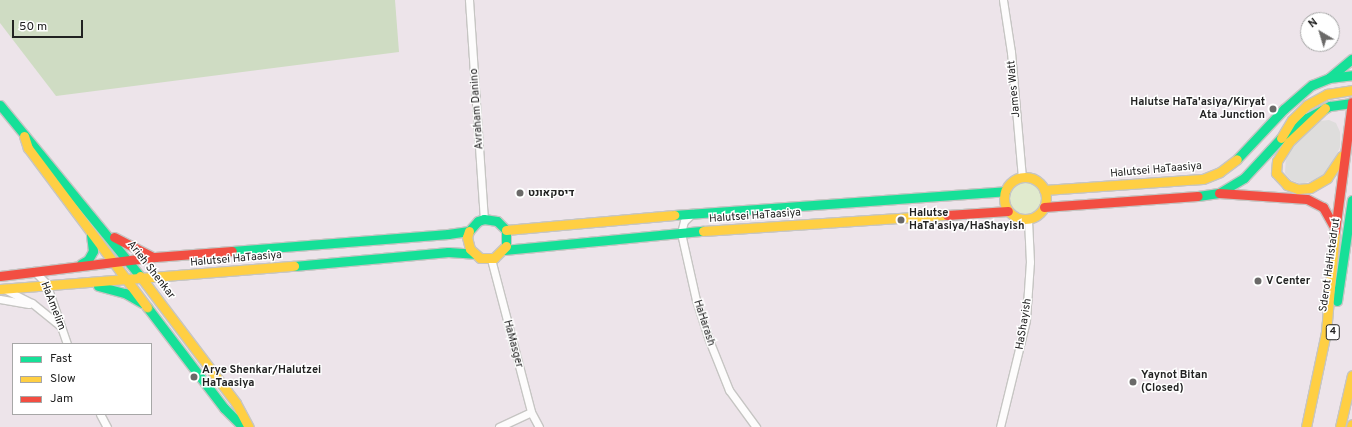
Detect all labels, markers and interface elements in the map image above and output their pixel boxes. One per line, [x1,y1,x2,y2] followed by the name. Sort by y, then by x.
[14,12,85,38] scale bar
[1300,12,1340,52] north arrow
[1306,15,1321,31] text: N
[19,19,47,35] text: 50 m
[1005,60,1023,118] street label: James Watt
[468,68,486,150] street label: Avraham Danino
[1130,96,1265,122] place label: Halutse HaTa'asiya/Kiryat Ata Junction
[1268,104,1278,114] marker: Halutse HaTa'asiya/Kiryat Ata Junction
[1110,159,1202,181] street label: Halutsei HaTaasiya
[528,186,574,200] place label: דיסקאונט
[515,188,525,198] marker: דיסקאונט
[709,206,801,226] street label: Halutsei HaTaasiya
[909,207,1024,233] place label: Halutse HaTa'asiya/HaShayish
[896,215,906,225] marker: Halutse HaTa'asiya/HaShayish
[1317,217,1343,313] street label: Sderot HaHistadrut
[124,238,178,302] street label: Arieh Shenkar
[190,248,282,270] street label: Halutsei HaTaasiya
[1266,274,1311,288] place label: V Center
[1253,276,1263,286] marker: V Center
[38,280,68,332] street label: HaAmelim
[1013,297,1035,351] street label: HaShayish
[690,298,718,348] street label: HaHarash
[500,319,526,369] street label: HaMasger
[1325,324,1341,340] road number: 4
[12,343,152,415] legend
[50,351,72,367] text: Fast
[202,364,321,390] place label: Arye Shenkar/Halutzei HaTaasiya
[1141,369,1207,395] place label: Yaynot Bitan (Closed)
[50,371,76,387] text: Slow
[189,372,199,382] marker: Arye Shenkar/Halutzei HaTaasiya
[1128,377,1138,387] marker: Yaynot Bitan (Closed)
[50,391,73,407] text: Jam

